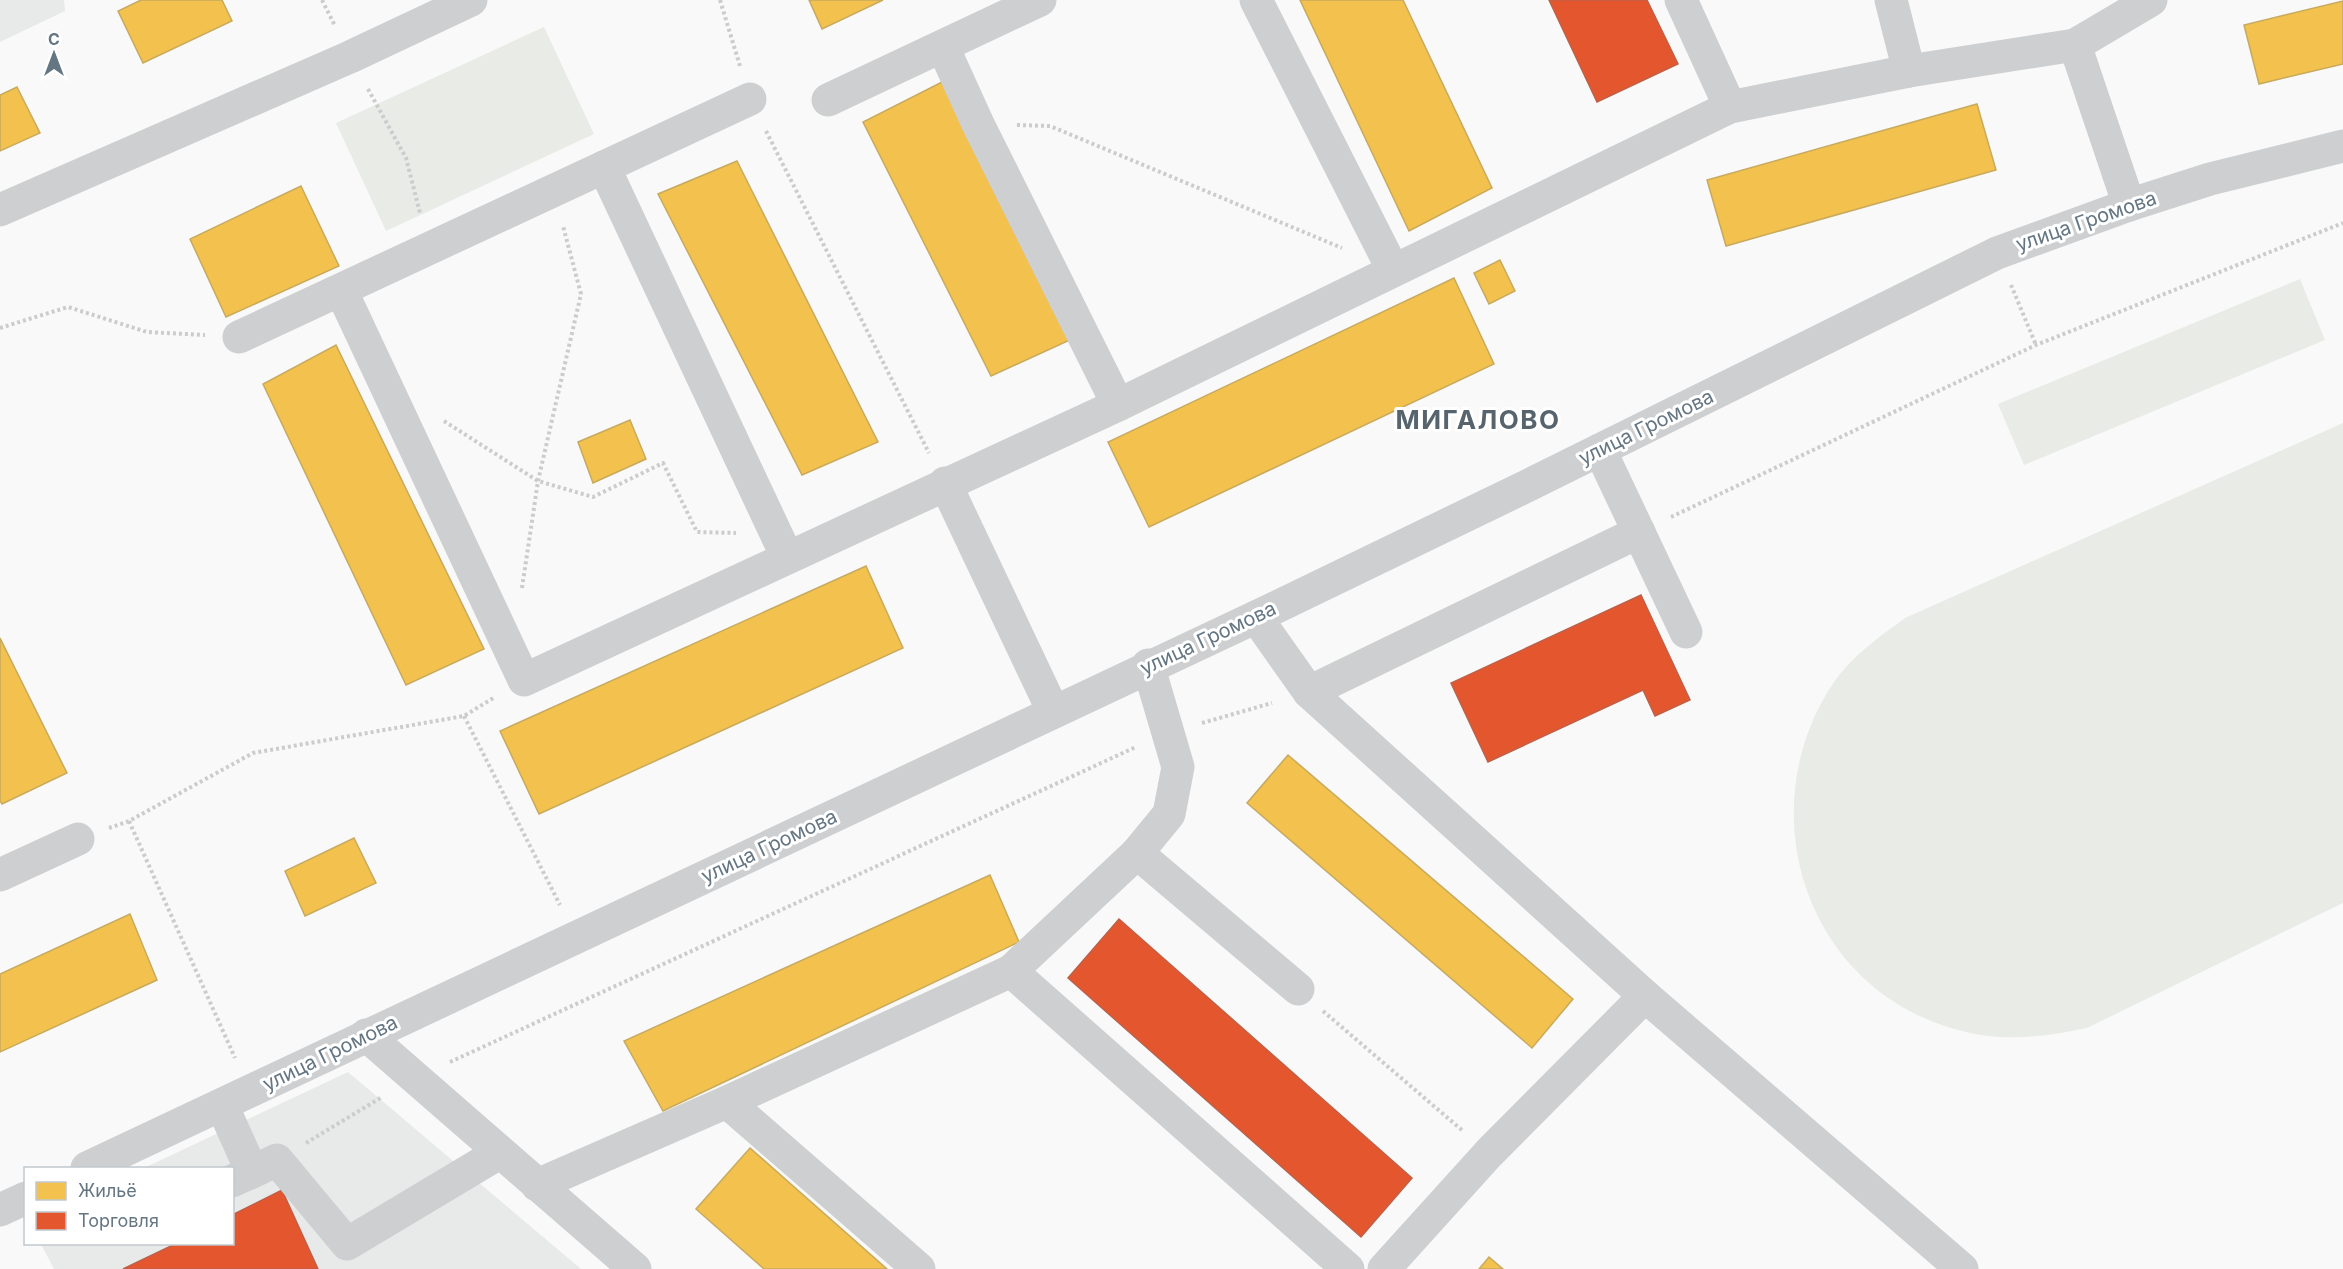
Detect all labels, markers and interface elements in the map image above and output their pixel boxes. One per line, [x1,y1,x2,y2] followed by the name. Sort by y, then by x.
[24,24,84,84] north arrow
[48,29,60,49] text: С
[2013,186,2159,256] street label: улица Громова
[1575,384,1717,470] street label: улица Громова
[1395,404,1561,435] district label: МИГАЛОВО
[1136,596,1280,680] street label: улица Громова
[697,804,841,888] street label: улица Громова
[259,1010,401,1096] street label: улица Громова
[24,1167,234,1245] legend
[78,1180,137,1201] text: Жильё
[78,1210,159,1231] text: Торговля

